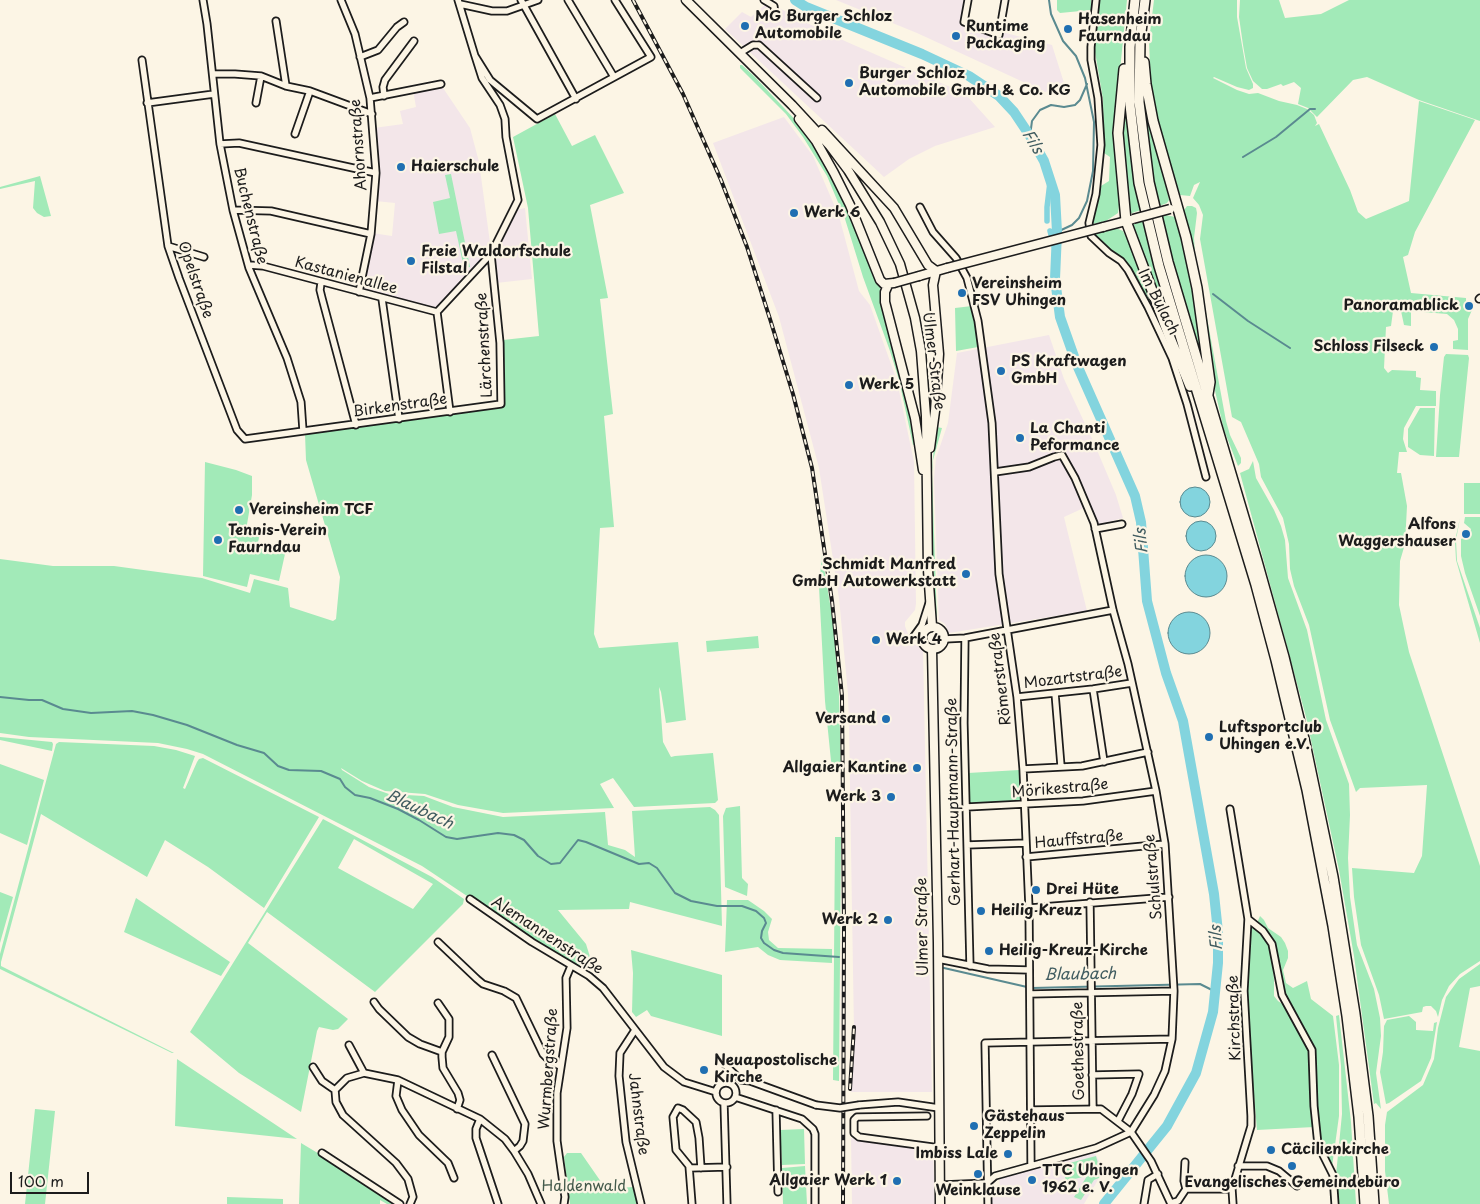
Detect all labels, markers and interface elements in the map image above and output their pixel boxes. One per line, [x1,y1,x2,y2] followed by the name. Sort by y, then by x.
[755,8,892,43] place label: MG Burger Schloz Automobile
[1078,11,1162,46] place label: Hasenheim Faurndau
[966,18,1045,53] place label: Runtime Packaging
[739,20,751,32] marker: MG Burger Schloz Automobile
[1062,23,1074,35] marker: Hasenheim Faurndau
[950,30,962,42] marker: Runtime Packaging
[859,65,1071,100] place label: Burger Schloz Automobile GmbH & Co. KG
[843,77,855,89] marker: Burger Schloz Automobile GmbH & Co. KG
[347,99,371,191] street label: Ahornstraße
[1017,126,1047,158] water label: Fils
[411,158,499,176] place label: Haierschule
[395,161,407,173] marker: Haierschule
[229,166,271,266] street label: Buchenstraße
[804,204,860,222] place label: Werk 6
[788,207,800,219] marker: Werk 6
[173,239,217,321] street label: Opelstraße
[421,243,571,278] place label: Freie Waldorfschule Filstal
[293,254,399,298] street label: Kastanienallee
[405,255,417,267] marker: Freie Waldorfschule Filstal
[1134,266,1182,338] street label: Im Bulach
[972,275,1066,310] place label: Vereinsheim FSV Uhingen
[956,287,968,299] marker: Vereinsheim FSV Uhingen
[473,292,497,398] street label: Lärchenstraße
[1344,297,1459,315] place label: Panoramablick
[1463,300,1475,312] marker: Panoramablick
[918,311,948,411] street label: Ulmer Straße
[1313,338,1424,356] place label: Schloss Filseck
[1428,341,1440,353] marker: Schloss Filseck
[1011,353,1126,388] place label: PS Kraftwagen GmbH
[995,365,1007,377] marker: PS Kraftwagen GmbH
[859,376,914,394] place label: Werk 5
[843,379,855,391] marker: Werk 5
[352,390,448,422] street label: Birkenstraße
[1030,420,1119,455] place label: La Chanti Peformance
[1014,432,1026,444] marker: La Chanti Peformance
[249,501,373,519] place label: Vereinsheim TCF
[233,504,245,516] marker: Vereinsheim TCF
[1338,516,1456,551] place label: Alfons Waggershauser
[228,522,327,557] place label: Tennis-Verein Faurndau
[1131,528,1153,554] water label: Fils
[1460,528,1472,540] marker: Alfons Waggershauser
[212,534,224,546] marker: Tennis-Verein Faurndau
[792,556,956,591] place label: Schmidt Manfred GmbH Autowerkstatt
[960,568,972,580] marker: Schmidt Manfred GmbH Autowerkstatt
[886,631,942,649] place label: Werk 4
[986,631,1016,727] street label: Römerstraße
[870,634,882,646] marker: Werk 4
[1023,663,1123,693] street label: Mozartstraße
[943,698,965,906] street label: Gerhart-Hauptmann-Straße
[815,710,876,728] place label: Versand
[880,713,892,725] marker: Versand
[1219,719,1322,754] place label: Luftsportclub Uhingen e.V.
[1203,731,1215,743] marker: Luftsportclub Uhingen e.V.
[783,759,907,777] place label: Allgaier Kantine
[911,762,923,774] marker: Allgaier Kantine
[1011,776,1109,802] street label: Mörikestraße
[382,786,456,834] water label: Blaubach
[826,788,881,806] place label: Werk 3
[885,791,897,803] marker: Werk 3
[1034,827,1124,853] street label: Hauffstraße
[1141,833,1167,921] street label: Schulstraße
[913,878,933,976] street label: Ulmer Straße
[1046,881,1119,899] place label: Drei Hüte
[1030,884,1042,896] marker: Drei Hüte
[488,893,606,979] street label: Alemannenstraße
[991,902,1082,920] place label: Heilig Kreuz
[975,905,987,917] marker: Heilig Kreuz
[822,911,878,929] place label: Werk 2
[882,914,894,926] marker: Werk 2
[1207,925,1227,951] water label: Fils
[999,942,1148,960] place label: Heilig-Kreuz-Kirche
[983,945,995,957] marker: Heilig-Kreuz-Kirche
[1044,965,1116,985] water label: Blaubach
[1225,975,1245,1061] street label: Kirchstraße
[1069,1001,1089,1101] street label: Goethestraße
[536,1008,562,1130] street label: Wurmbergstraße
[714,1052,837,1087] place label: Neuapostolische Kirche
[698,1064,710,1076] marker: Neuapostolische Kirche
[624,1072,652,1156] street label: Jahnstraße
[984,1108,1065,1143] place label: Gästehaus Zeppelin
[968,1120,980,1132] marker: Gästehaus Zeppelin
[1281,1141,1389,1159] place label: Cäcilienkirche
[1265,1144,1277,1156] marker: Cäcilienkirche
[916,1145,998,1163] place label: Imbiss Lale
[1002,1148,1014,1160] marker: Imbiss Lale
[1286,1160,1298,1172] marker: Evangelisches Gemeindebüro
[12,1162,91,1194] scale bar
[1042,1162,1139,1197] place label: TTC Uhingen 1962 e. V.
[972,1168,984,1180] marker: Weinklause
[18,1169,64,1192] text: 100 m
[769,1172,887,1190] place label: Allgaier Werk 1
[1026,1174,1038,1186] marker: TTC Uhingen 1962 e. V.
[1184,1174,1400,1192] place label: Evangelisches Gemeindebüro
[891,1175,903,1187] marker: Allgaier Werk 1
[541,1178,627,1196] park label: Haldenwald
[935,1182,1021,1200] place label: Weinklause

